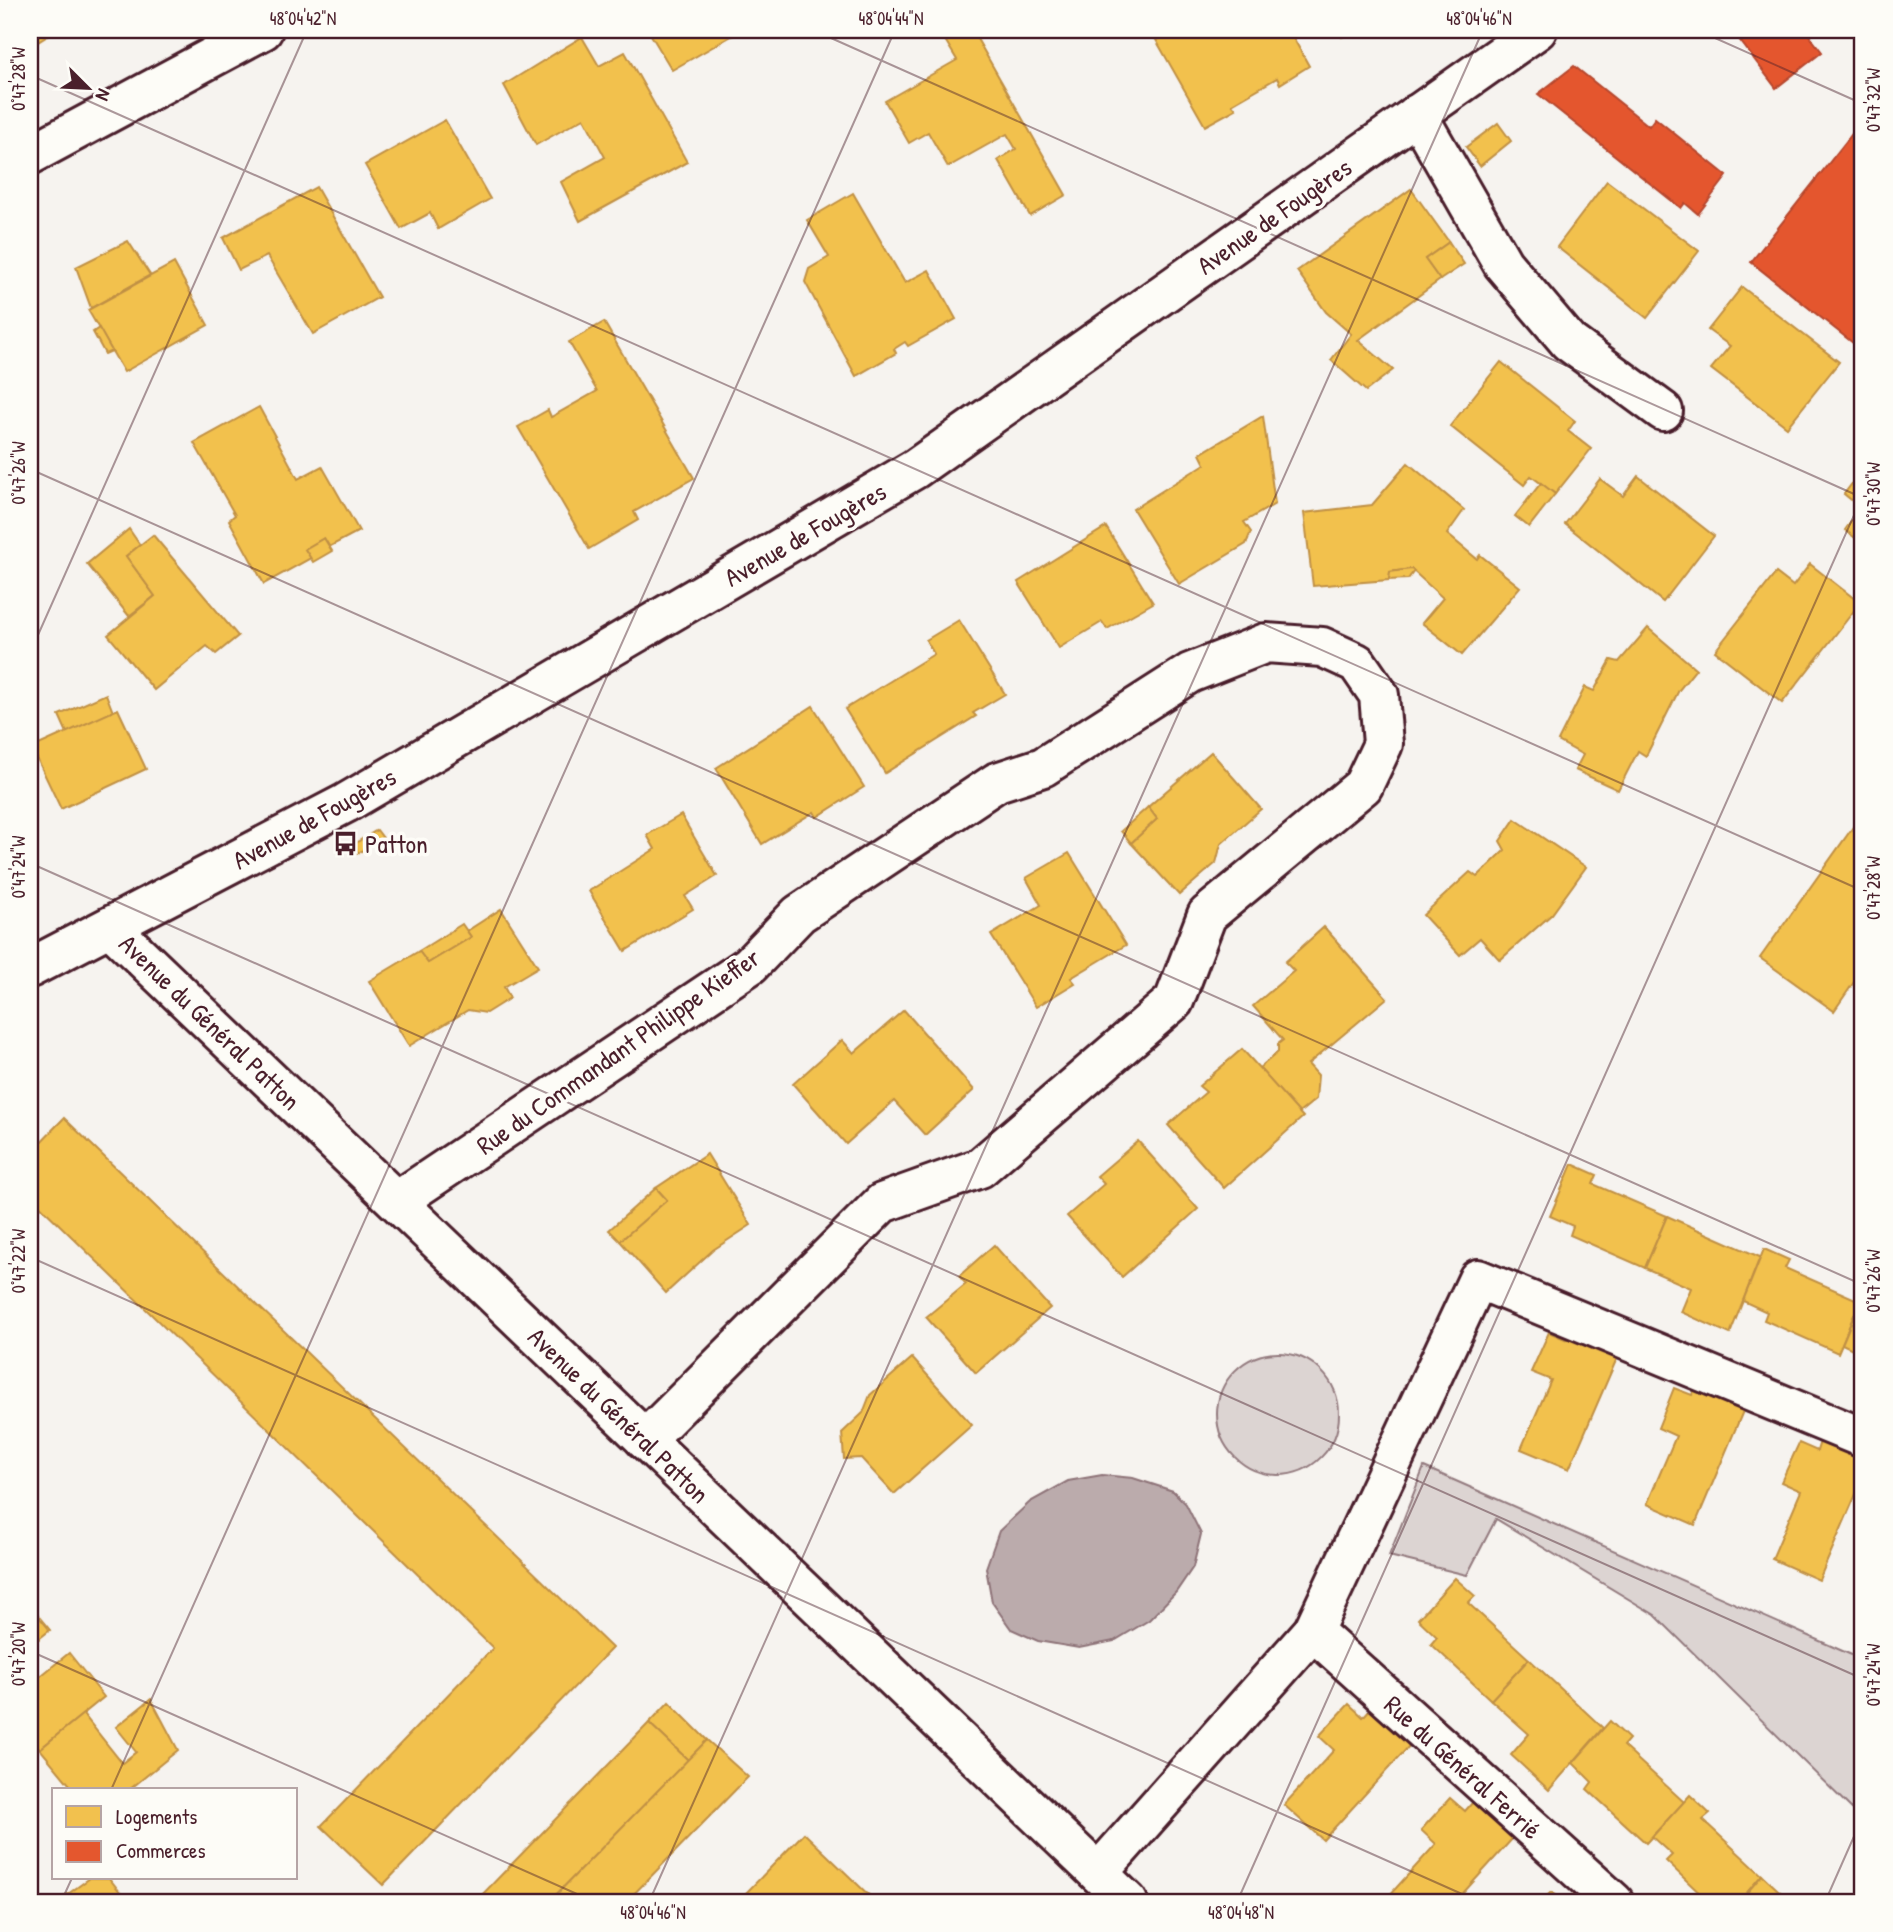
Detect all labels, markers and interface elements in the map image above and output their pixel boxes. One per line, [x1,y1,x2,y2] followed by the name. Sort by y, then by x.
[270,6,336,31] text: 48°04'42"N
[858,6,924,31] text: 48°04'44"N
[1446,6,1512,31] text: 48°04'46"N
[6,47,31,111] text: 0°47'28"W
[52,52,122,122] north arrow
[1861,68,1886,132] text: 0°47'32"W
[90,85,117,105] text: N
[1190,150,1358,282] street label: Avenue de Fougères
[6,442,31,505] text: 0°47'26"W
[1861,462,1886,526] text: 0°47'30"W
[718,474,892,594] street label: Avenue de Fougères
[226,759,402,877] street label: Avenue de Fougères
[365,826,428,861] place label: Patton
[331,829,359,857] bus stop icon: Patton
[6,836,31,898] text: 0°47'24"W
[1861,856,1886,920] text: 0°47'28"W
[112,926,308,1118] street label: Avenue du Général Patton
[469,940,767,1162] street label: Rue du Commandant Philippe Kieffer
[6,1229,31,1293] text: 0°47'22"W
[1861,1250,1886,1313] text: 0°47'26"W
[521,1319,717,1511] street label: Avenue du Général Patton
[6,1622,31,1686] text: 0°47'20"W
[1861,1644,1886,1706] text: 0°47'24"W
[1377,1687,1549,1847] street label: Rue du Général Ferrié
[52,1788,298,1880] legend
[116,1802,197,1831] text: Logements
[116,1836,206,1865] text: Commerces
[620,1900,686,1925] text: 48°04'46"N
[1208,1900,1274,1925] text: 48°04'48"N

